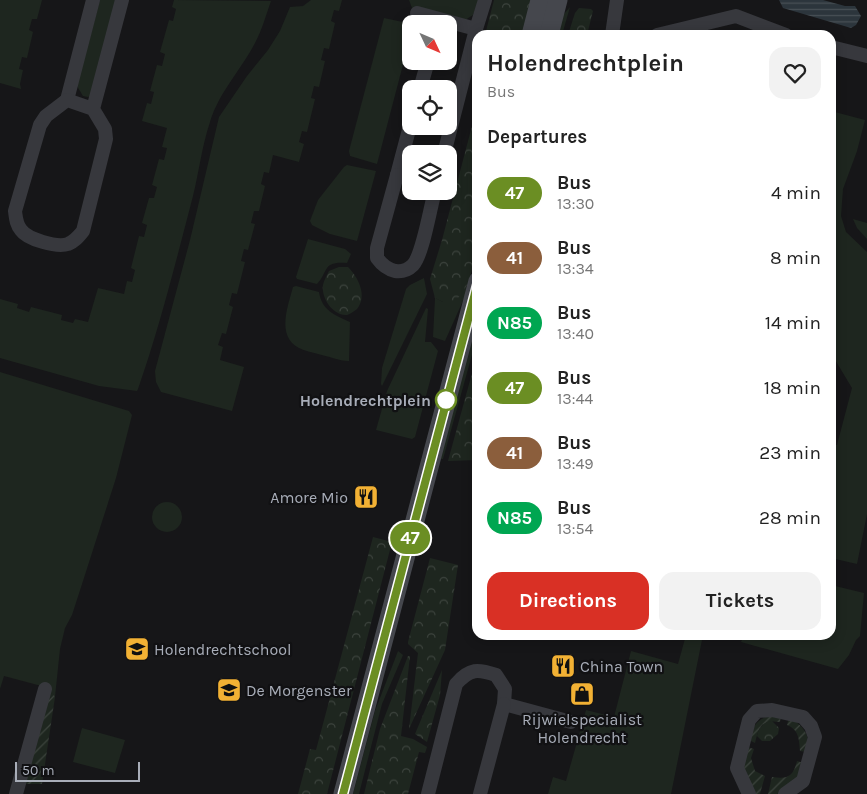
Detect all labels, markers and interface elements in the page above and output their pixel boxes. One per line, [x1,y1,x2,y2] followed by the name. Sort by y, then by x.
[402,15,458,70] north arrow
[402,15,457,200] map controls
[769,47,821,99] button: heart
[487,49,684,77] text: Holendrechtplein
[402,80,457,135] button: locate
[487,82,515,101] text: Bus
[487,126,587,148] text: Departures
[402,145,457,200] button: layers
[557,172,591,194] text: Bus
[505,182,524,204] text: 47
[771,182,821,204] text: 4 min
[557,194,594,213] text: 13:30
[557,237,591,259] text: Bus
[506,247,523,269] text: 41
[770,247,821,269] text: 8 min
[557,259,594,278] text: 13:34
[557,302,591,324] text: Bus
[497,312,532,334] text: N85
[765,312,821,334] text: 14 min
[557,324,594,343] text: 13:40
[557,367,591,389] text: Bus
[505,377,524,399] text: 47
[764,377,821,399] text: 18 min
[435,389,457,411] marker: Holendrechtplein
[557,389,593,408] text: 13:44
[300,391,431,410] place label: Holendrechtplein
[557,432,591,454] text: Bus
[506,442,523,464] text: 41
[759,442,821,464] text: 23 min
[557,454,594,473] text: 13:49
[353,484,379,510] restaurant icon: Amore Mio
[270,488,348,507] place label: Amore Mio
[557,497,591,519] text: Bus
[497,507,532,529] text: N85
[759,507,821,529] text: 28 min
[557,519,593,538] text: 13:54
[388,522,432,554] line badge: 47
[400,527,420,549] text: 47
[487,572,649,630] button: Directions
[659,572,821,630] button: Tickets
[124,636,150,662] school or university icon: Holendrechtschool
[154,640,292,659] place label: Holendrechtschool
[550,653,576,679] restaurant icon: China Town
[580,657,663,676] place label: China Town
[216,677,242,703] school or university icon: De Morgenster
[246,681,352,700] place label: De Morgenster
[569,681,595,707] shop icon: Rijwielspecialist Holendrecht
[522,710,642,747] place label: Rijwielspecialist Holendrecht
[15,759,140,782] scale bar
[22,762,55,779] text: 50 m

